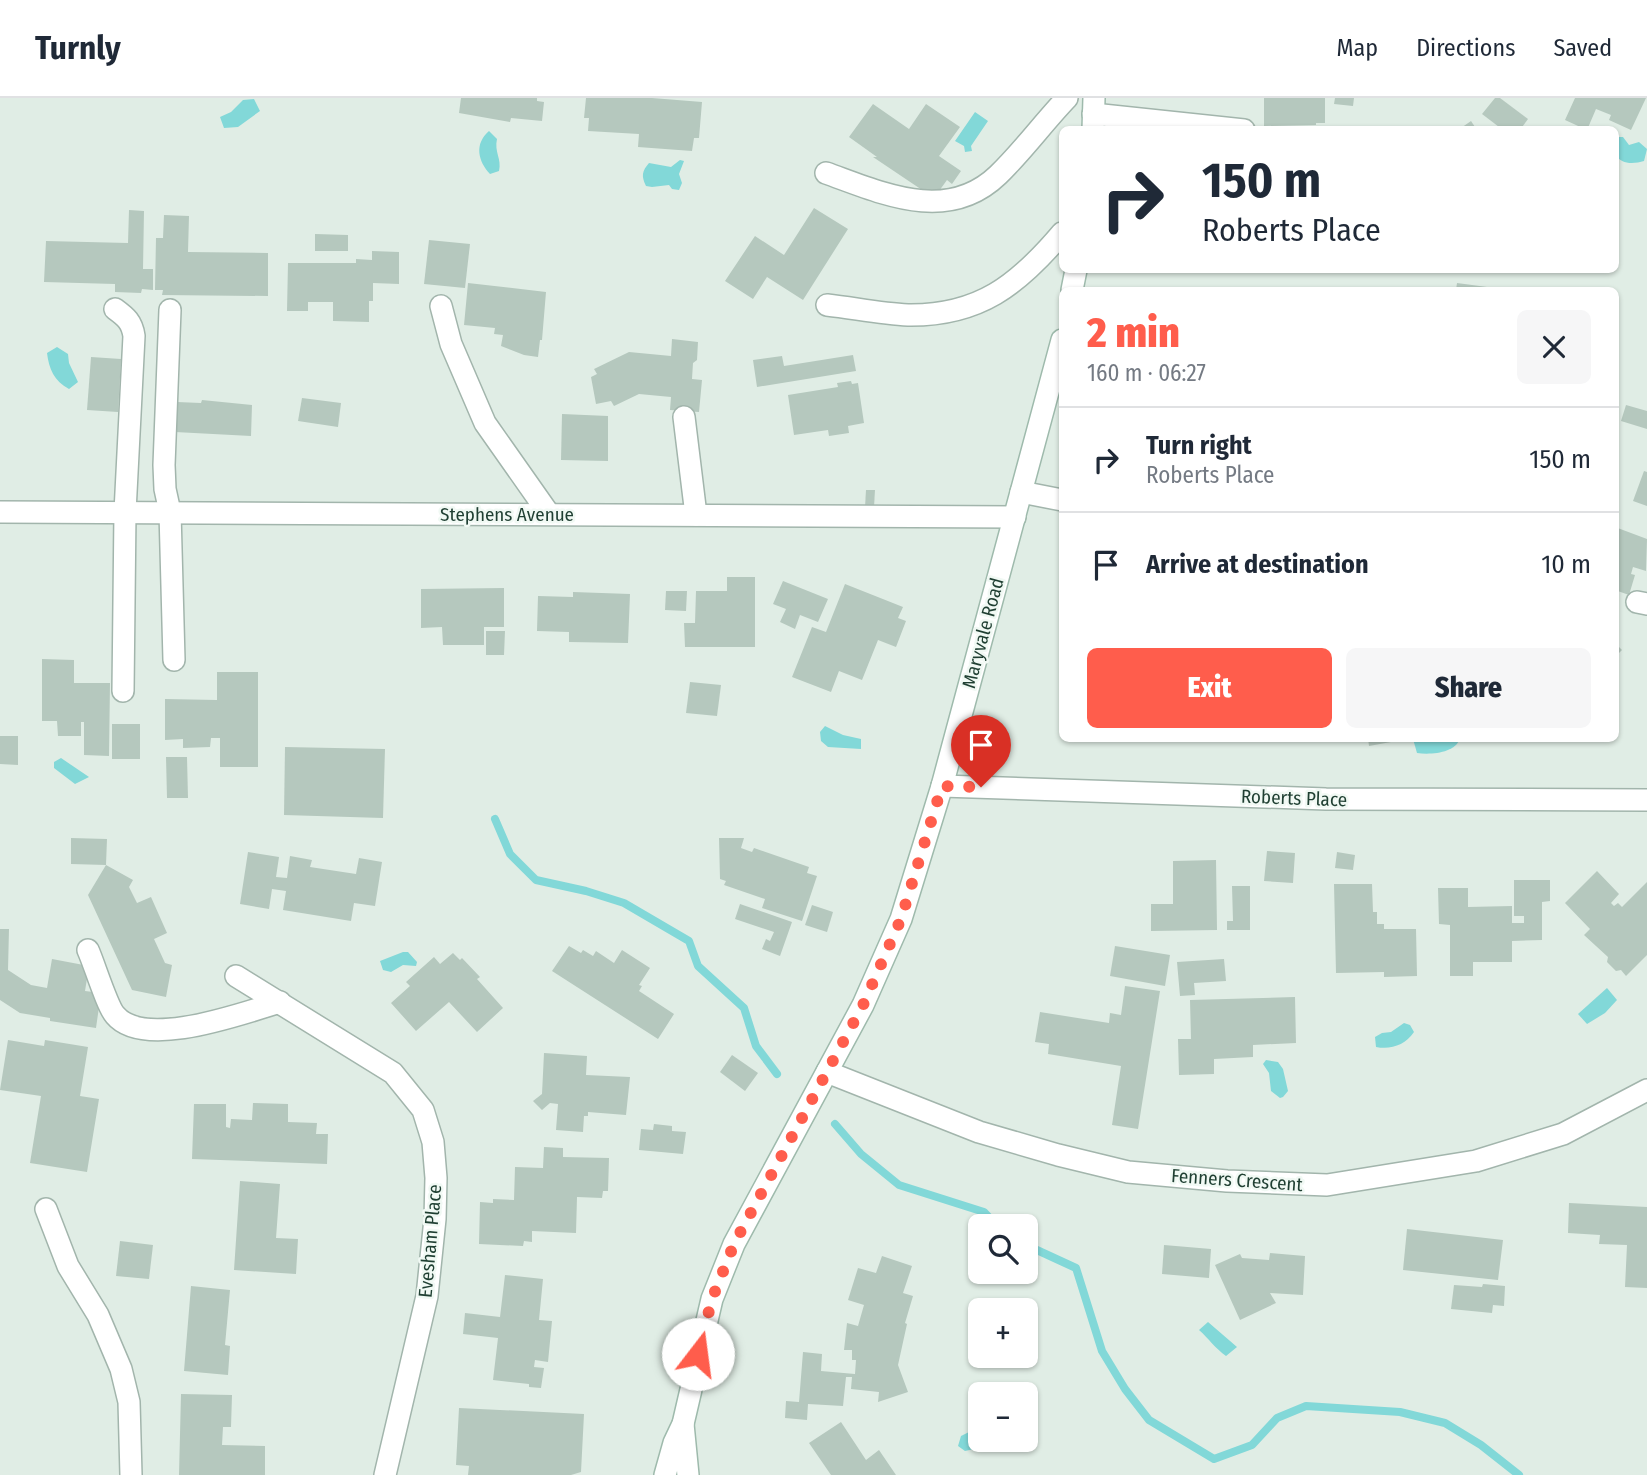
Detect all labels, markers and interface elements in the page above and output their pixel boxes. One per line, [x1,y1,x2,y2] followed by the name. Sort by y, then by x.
[35,28,121,68] text: Turnly
[1337,34,1378,62] text: Map
[1416,34,1515,62] text: Directions
[1553,34,1612,62] text: Saved
[1202,151,1321,210] text: 150 m
[1087,154,1178,245] icon: right
[1202,211,1381,249] text: Roberts Place
[1087,308,1180,358] text: 2 min
[1517,310,1591,384] button: close
[1087,359,1206,387] text: 160 m · 06:27
[1146,430,1252,461] text: Turn right
[1087,441,1125,479] icon: right
[1529,444,1591,475] text: 150 m
[1146,461,1274,489] text: Roberts Place
[440,503,574,526] street label: Stephens Avenue
[1087,546,1125,584] icon: arrive
[1146,549,1369,580] text: Arrive at destination
[1541,549,1591,580] text: 10 m
[957,575,1009,691] street label: Maryvale Road
[1087,648,1332,728] button: Exit
[1346,648,1591,728] button: Share
[951,715,1011,787] pin
[962,726,1000,764] icon: arrive
[1241,785,1347,811] street label: Roberts Place
[1170,1164,1304,1196] street label: Fenners Crescent
[414,1183,446,1299] street label: Evesham Place
[968,1214,1038,1452] map controls
[968,1214,1038,1284] button: search
[968,1298,1038,1368] button: +
[661,1317,735,1391] position arrow
[968,1382,1038,1452] button: −

